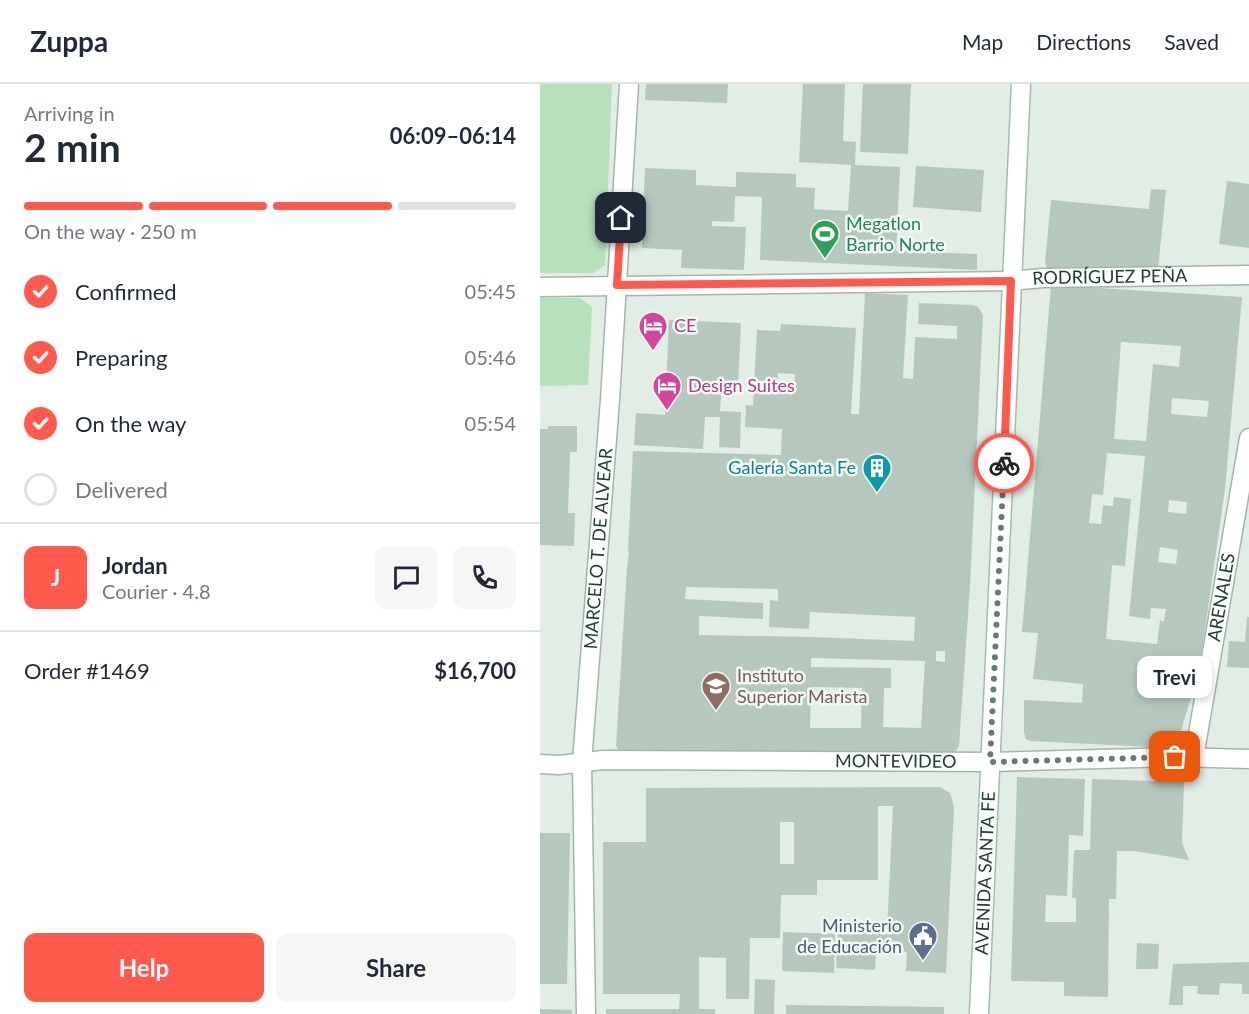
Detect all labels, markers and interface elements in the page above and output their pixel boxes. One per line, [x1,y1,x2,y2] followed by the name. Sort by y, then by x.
[30,24,108,58] text: Zuppa
[962,29,1003,54] text: Map
[1036,29,1131,54] text: Directions
[1164,29,1219,54] text: Saved
[24,101,115,125] text: Arriving in
[390,122,516,149] text: 06:09–06:14
[24,124,121,170] text: 2 min
[595,192,646,243] pin
[604,201,637,234] icon: home
[846,212,945,255] place label: Megatlon Barrio Norte
[809,218,841,260] sports icon: Megatlon Barrio Norte
[24,219,197,243] text: On the way · 250 m
[1031,264,1188,289] street label: RODRÍGUEZ PEÑA
[24,275,57,308] icon: check
[75,278,177,305] text: Confirmed
[465,279,516,303] text: 05:45
[637,310,669,352] hotel icon: CE
[674,314,696,336] place label: CE
[24,341,57,374] icon: check
[75,344,167,371] text: Preparing
[465,345,516,369] text: 05:46
[651,370,683,412] hotel icon: Design Suites
[688,374,795,396] place label: Design Suites
[24,407,57,440] icon: check
[75,410,186,437] text: On the way
[465,411,516,435] text: 05:54
[974,433,1034,493] courier
[579,446,616,650] street label: MARCELO T. DE ALVEAR
[988,447,1021,480] icon: bike
[861,452,893,494] building icon: Galería Santa Fe
[728,456,856,478] place label: Galería Santa Fe
[75,476,168,503] text: Delivered
[375,546,438,609] button: chat
[453,546,516,609] button: phone
[1202,551,1239,643] street label: ARENALES
[102,552,168,579] text: Jordan
[51,564,60,591] text: J
[102,579,211,603] text: Courier · 4.8
[1138,655,1212,697] callout: Trevi
[24,657,150,684] text: Order #1469
[434,657,516,684] text: $16,700
[737,664,868,707] place label: Instituto Superior Marista
[1153,665,1196,689] text: Trevi
[700,670,732,712] school or university icon: Instituto Superior Marista
[1149,731,1200,782] pin
[1158,740,1191,773] icon: bag
[835,749,956,772] street label: MONTEVIDEO
[970,791,999,955] street label: AVENIDA SANTA FE
[797,914,902,957] place label: Ministerio de Educación
[907,920,939,962] public building icon: Ministerio de Educación
[24,933,264,1002] button: Help
[276,933,516,1002] button: Share

